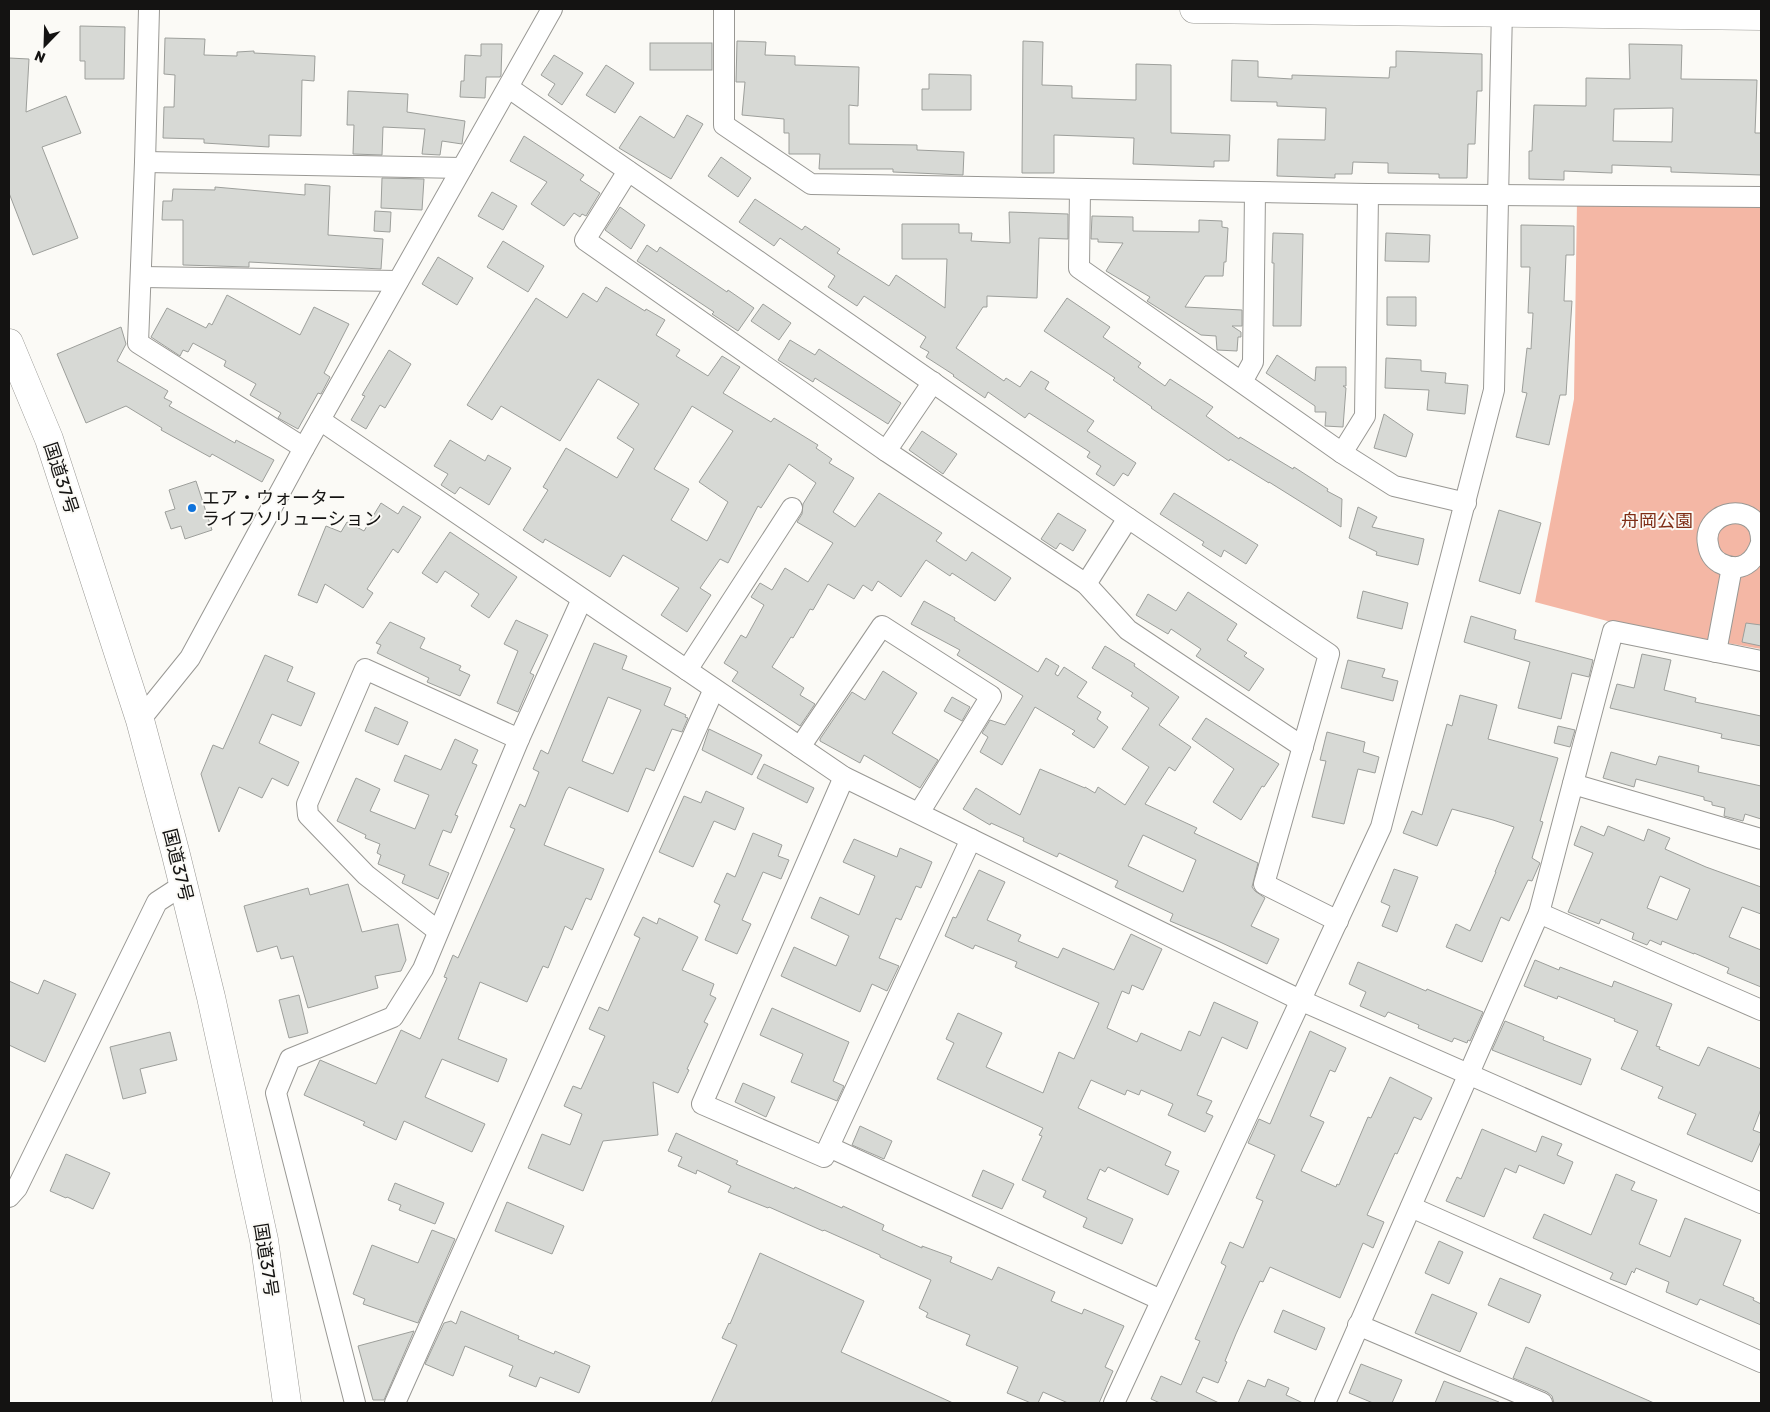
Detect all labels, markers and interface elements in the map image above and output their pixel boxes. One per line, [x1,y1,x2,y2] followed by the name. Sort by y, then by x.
[20,20,70,70] north arrow
[32,47,48,66] text: N
[39,439,83,517] street label: 国道37号
[202,487,382,530] place label: エア・ウォーター ライフソリューション
[186,502,198,514] marker: エア・ウォーター ライフソリューション
[1621,510,1693,532] park label: 舟岡公園
[158,826,198,904] street label: 国道37号
[249,1222,283,1298] street label: 国道37号

